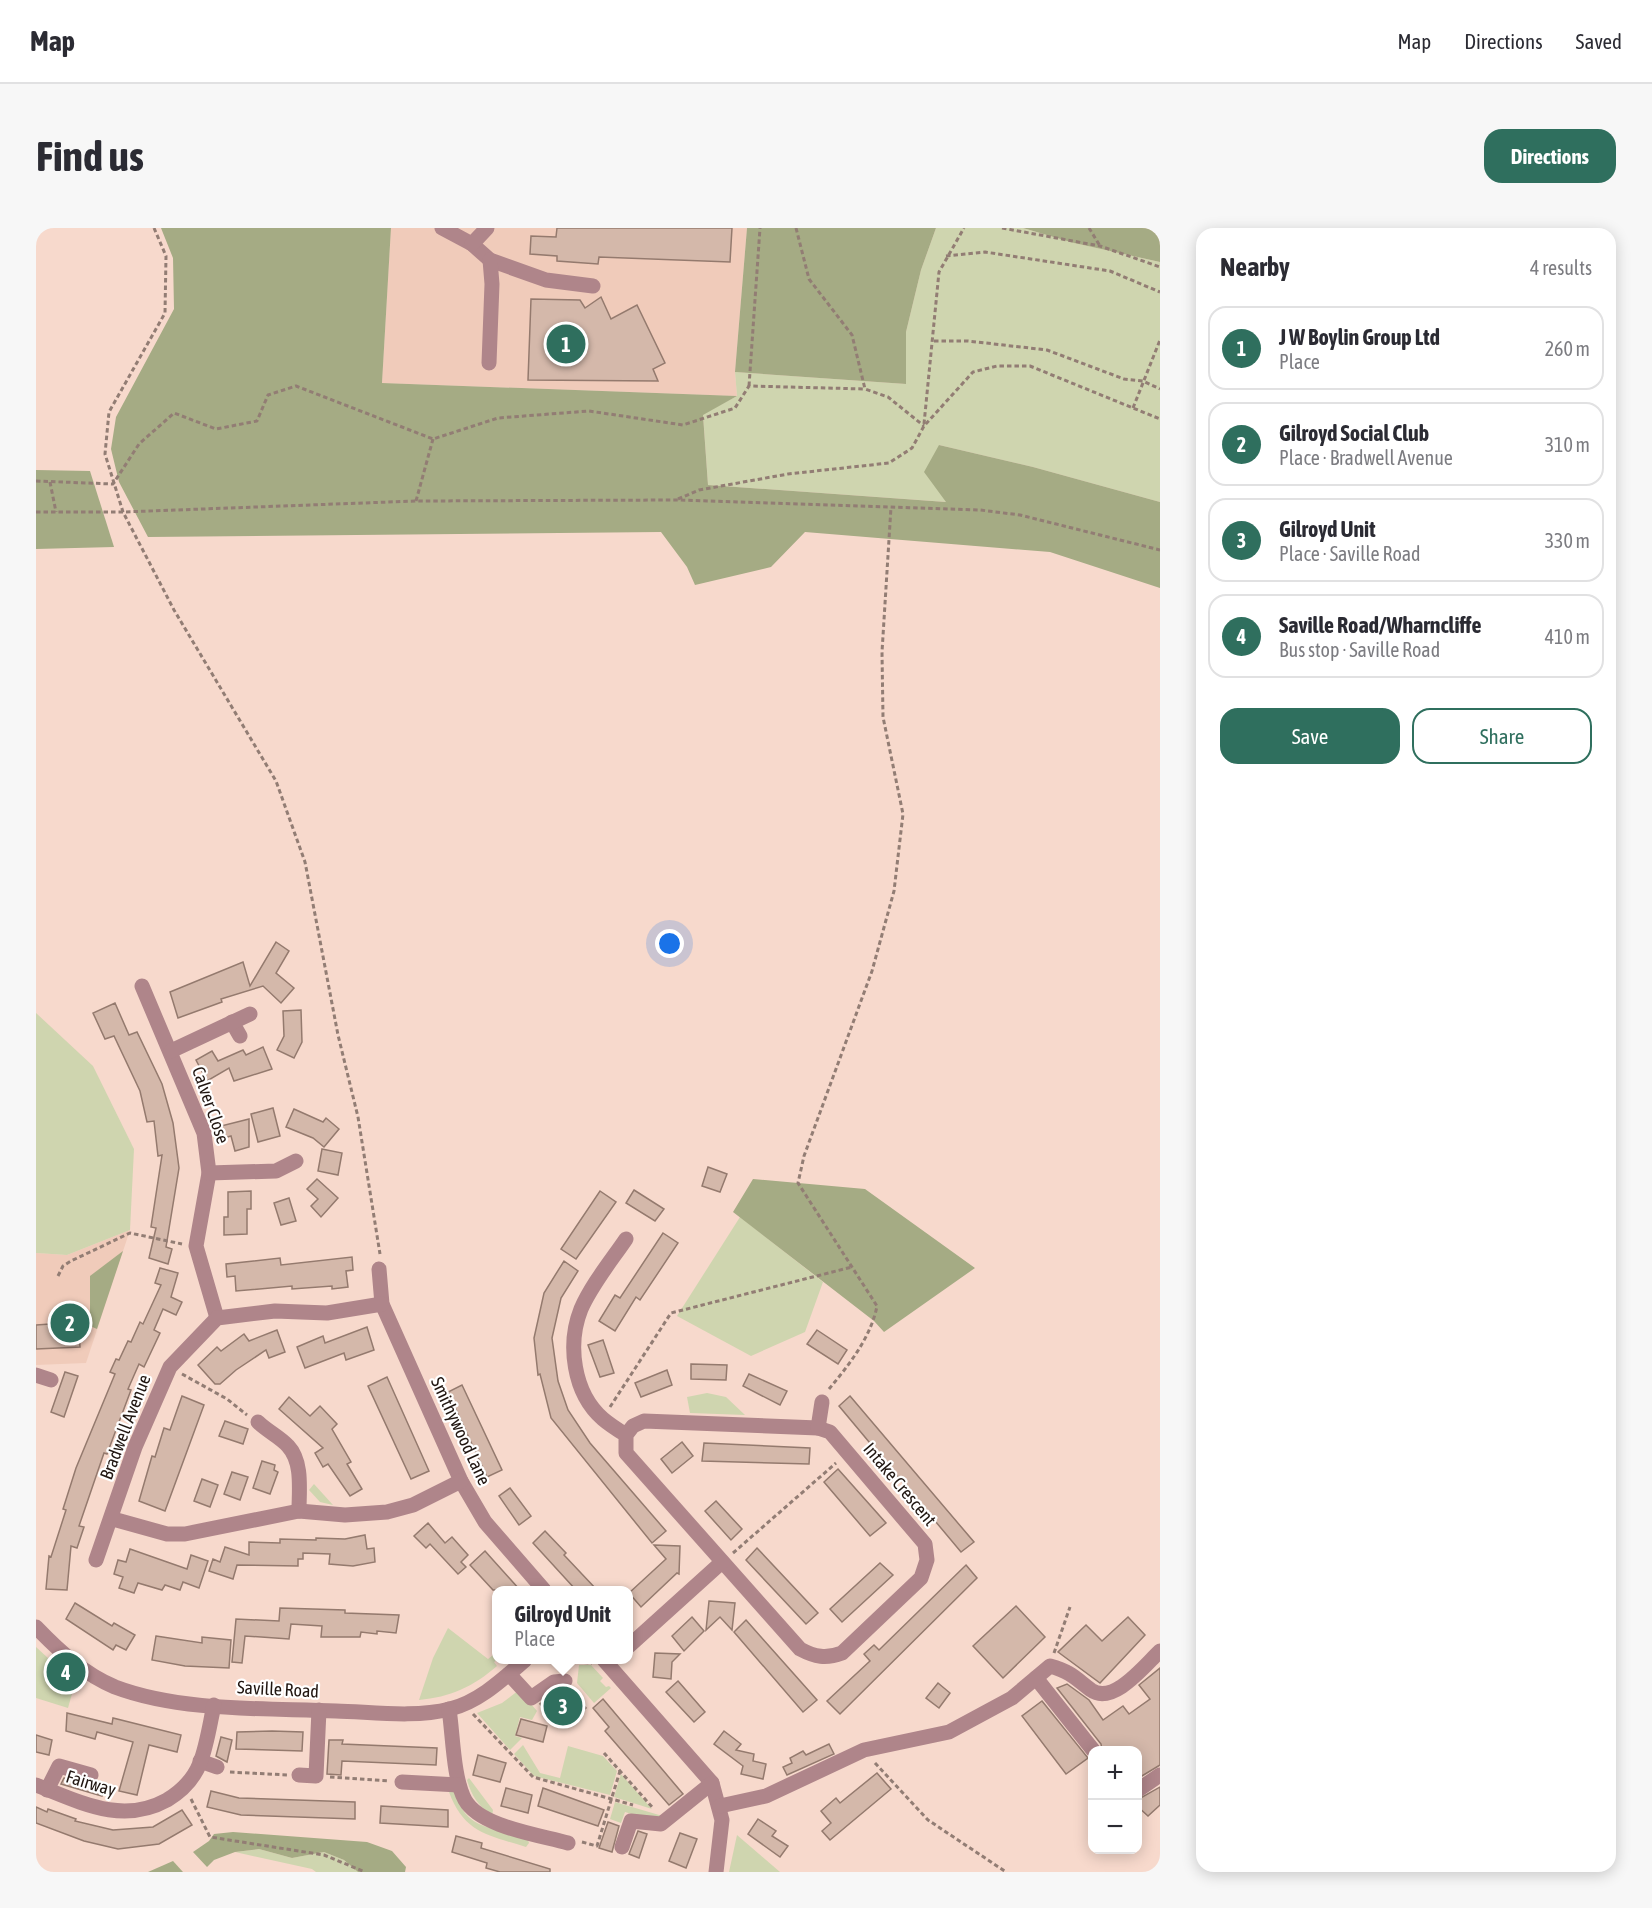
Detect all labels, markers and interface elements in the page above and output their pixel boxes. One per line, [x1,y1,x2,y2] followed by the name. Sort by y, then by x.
[30,25,75,57] text: Map
[1397,29,1431,53] text: Map
[1464,29,1543,53] text: Directions
[1576,29,1622,53] text: Saved
[1484,129,1616,183] button: Directions
[36,132,144,180] text: Find us
[1220,252,1290,282] text: Nearby
[1530,256,1592,279] text: 4 results
[546,322,586,366] pin: 1
[1279,324,1440,350] text: J W Boylin Group Ltd
[1237,337,1246,360] text: 1
[1545,337,1590,360] text: 260 m
[1279,350,1320,373] text: Place
[1279,420,1429,446] text: Gilroyd Social Club
[1237,433,1246,456] text: 2
[1545,433,1590,456] text: 310 m
[1279,446,1453,469] text: Place · Bradwell Avenue
[1279,516,1376,542] text: Gilroyd Unit
[1237,529,1246,552] text: 3
[1545,529,1590,552] text: 330 m
[1279,542,1421,565] text: Place · Saville Road
[1279,612,1481,638] text: Saville Road/Wharncliffe
[1237,625,1246,648] text: 4
[1545,625,1590,648] text: 410 m
[1279,638,1440,661] text: Bus stop · Saville Road
[1220,708,1400,764] button: Save
[1412,708,1592,764] button: Share
[655,929,684,958] your location
[188,1064,234,1146] street label: Calver Close
[51,1300,90,1346] pin: 2
[95,1371,155,1483] street label: Bradwell Avenue
[427,1374,495,1488] street label: Smithywood Lane
[859,1438,941,1530] street label: Intake Crescent
[492,1586,633,1664] popup
[514,1601,611,1627] text: Gilroyd Unit
[514,1627,555,1650] text: Place
[46,1650,86,1694] pin: 4
[237,1676,319,1702] street label: Saville Road
[544,1684,582,1728] pin: 3
[1088,1746,1142,1854] map controls
[1088,1746,1142,1800] button: +
[64,1765,118,1801] street label: Fairway
[1088,1800,1142,1854] button: −

